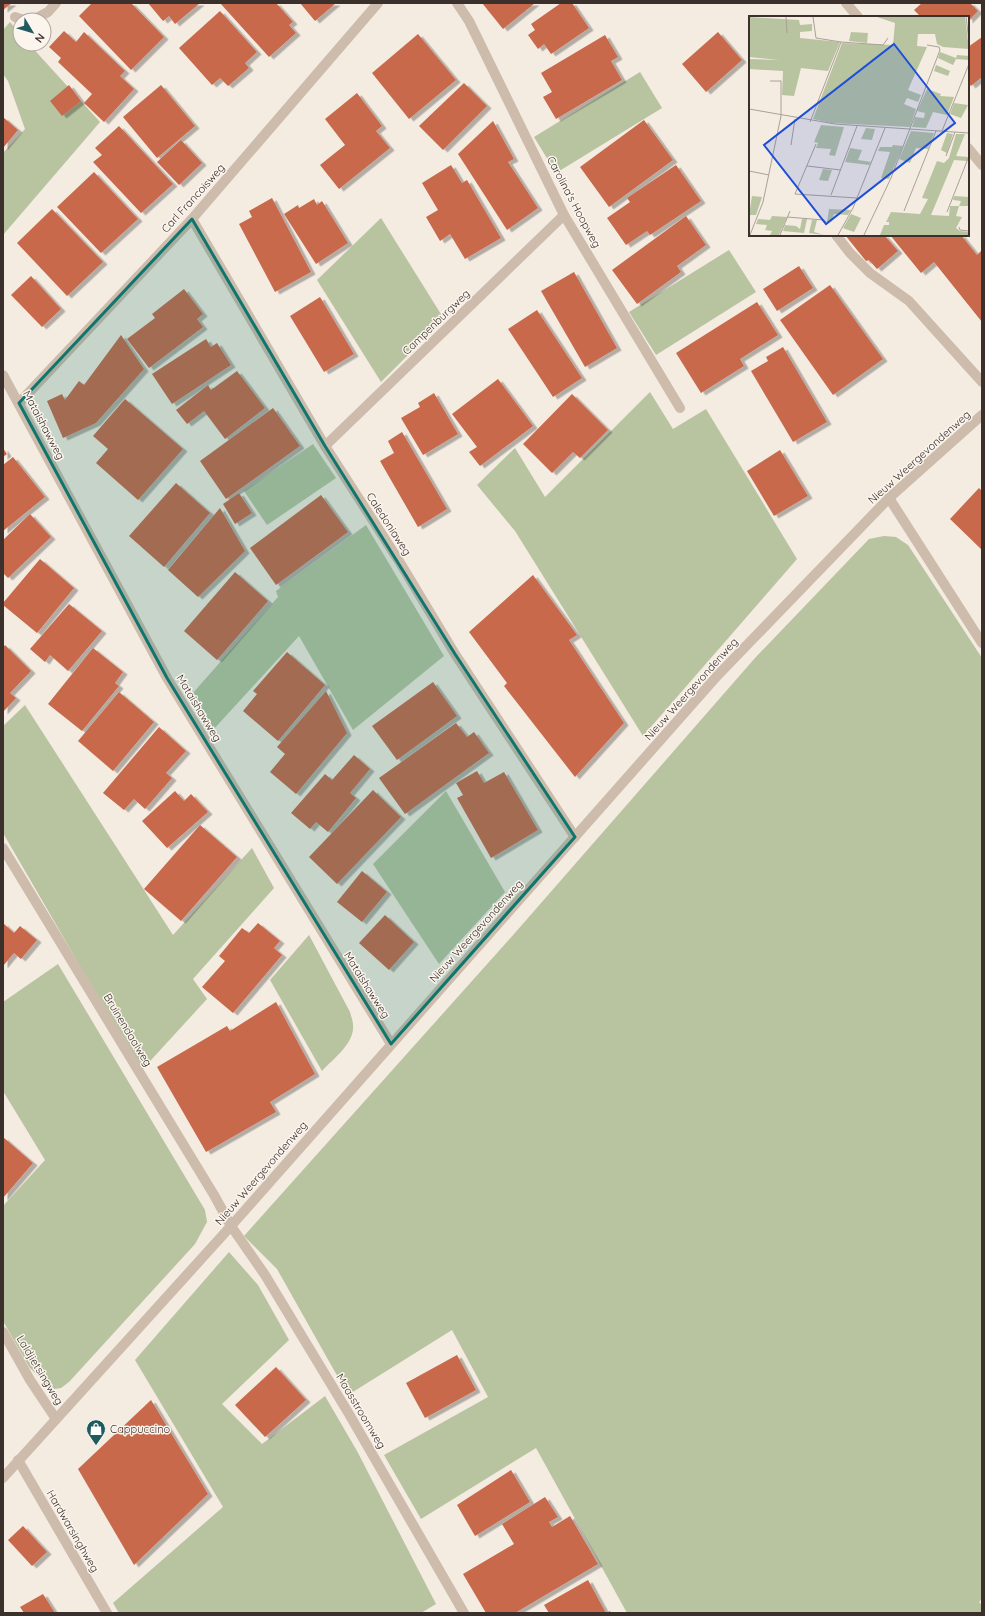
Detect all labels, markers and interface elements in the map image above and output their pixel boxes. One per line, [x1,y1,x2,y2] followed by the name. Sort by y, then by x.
[12,12,52,52] north arrow
[749,16,969,236] inset map
[32,31,48,46] text: N
[544,154,604,250] street label: Carolina's Hoopweg
[158,161,228,235] street label: Carl Francoisweg
[399,286,473,358] street label: Campenburgweg
[20,388,68,462] street label: Mataishawweg
[865,407,973,507] street label: Nieuw Weergevondenweg
[363,490,415,558] street label: Caledoniaweg
[641,635,741,743] street label: Nieuw Weergevondenweg
[173,672,225,744] street label: Mataishawweg
[426,877,526,985] street label: Nieuw Weergevondenweg
[341,949,393,1021] street label: Mataishawweg
[101,991,155,1069] street label: Bruinendaalweg
[212,1118,310,1228] street label: Nieuw Weergevondenweg
[14,1332,66,1408] street label: Laldjietsingweg
[333,1371,389,1451] street label: Maasstroomweg
[85,1418,107,1446] shop icon: Cappuccino
[110,1422,171,1436] place label: Cappuccino
[44,1487,102,1575] street label: Hardwarsinghweg

